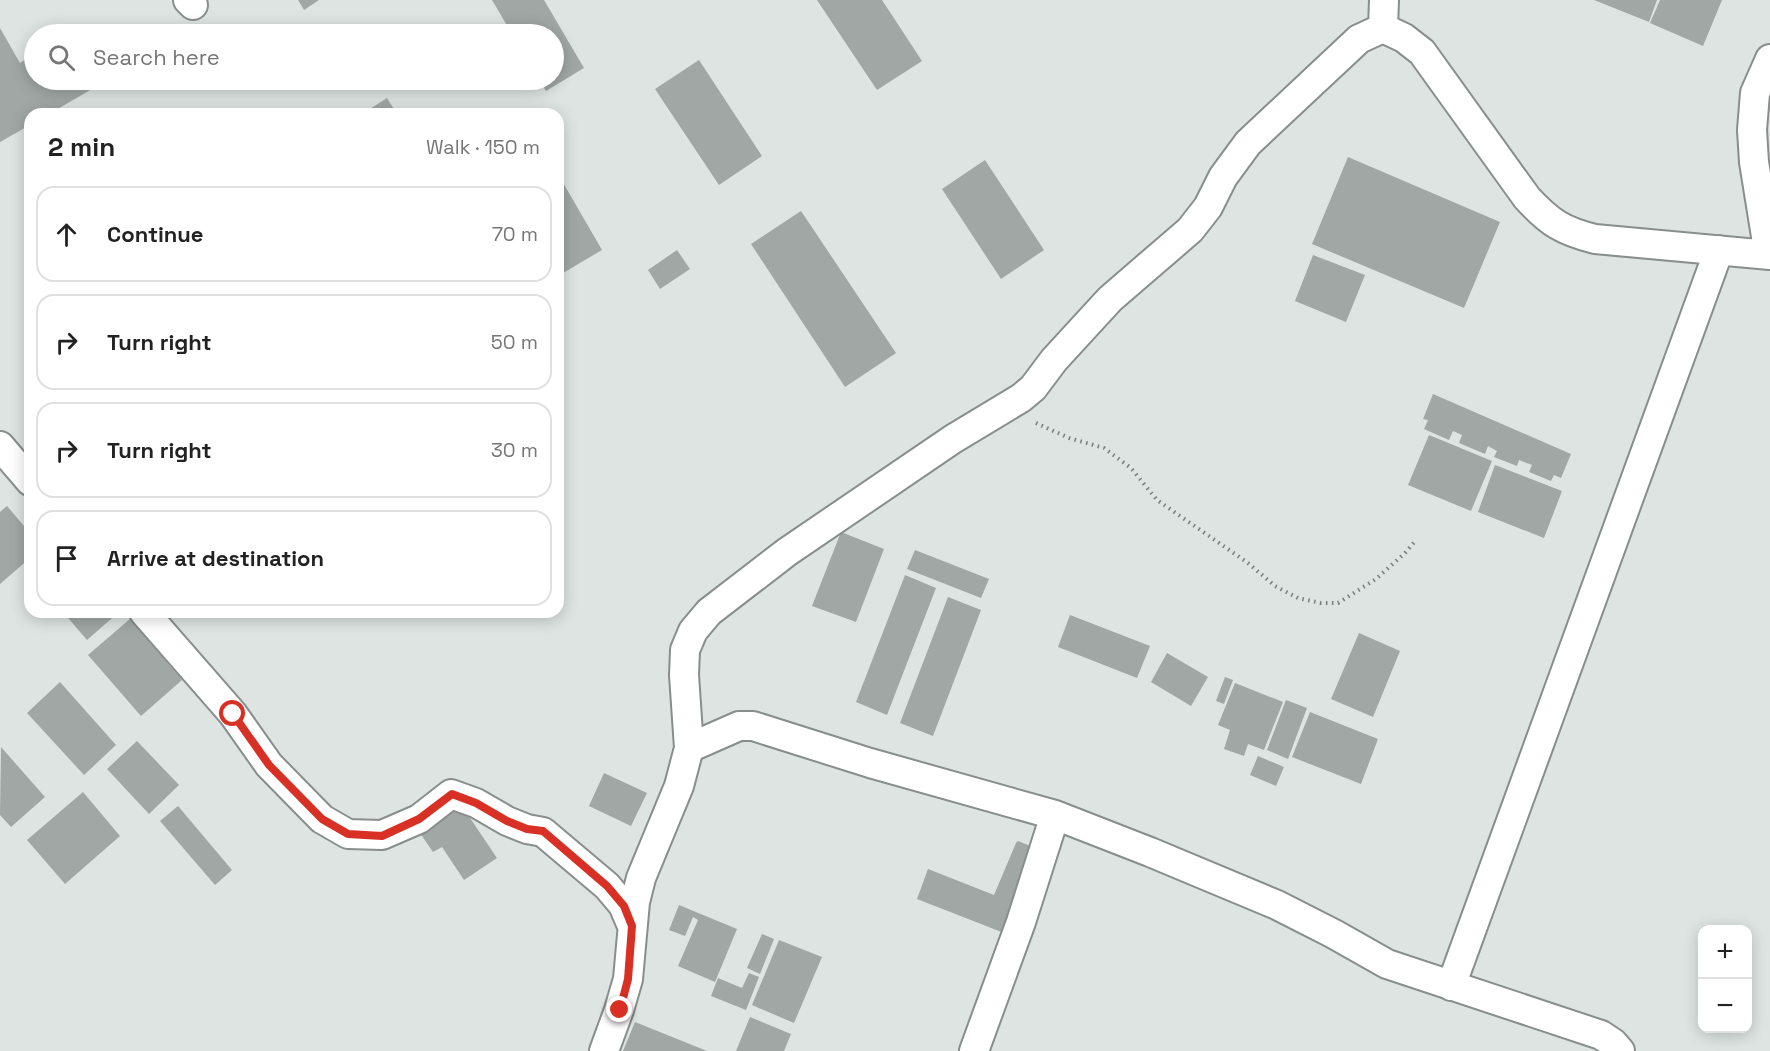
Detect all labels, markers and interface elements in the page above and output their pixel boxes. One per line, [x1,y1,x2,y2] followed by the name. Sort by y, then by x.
[24,24,564,90] search box
[45,41,78,74] icon: search
[93,43,220,71] text: Search here
[48,130,115,164] text: 2 min
[426,134,540,160] text: Walk · 150 m
[50,218,83,251] icon: ahead
[107,220,203,248] text: Continue
[492,221,538,247] text: 70 m
[50,326,83,359] icon: right
[107,328,212,356] text: Turn right
[491,329,538,355] text: 50 m
[50,434,83,467] icon: right
[107,436,212,464] text: Turn right
[491,437,538,463] text: 30 m
[50,542,83,575] icon: arrive
[107,544,324,572] text: Arrive at destination
[219,700,245,726] route start
[1698,925,1752,1033] map controls
[1698,925,1752,979] button: +
[1698,979,1752,1033] button: −
[606,996,632,1022] route end

